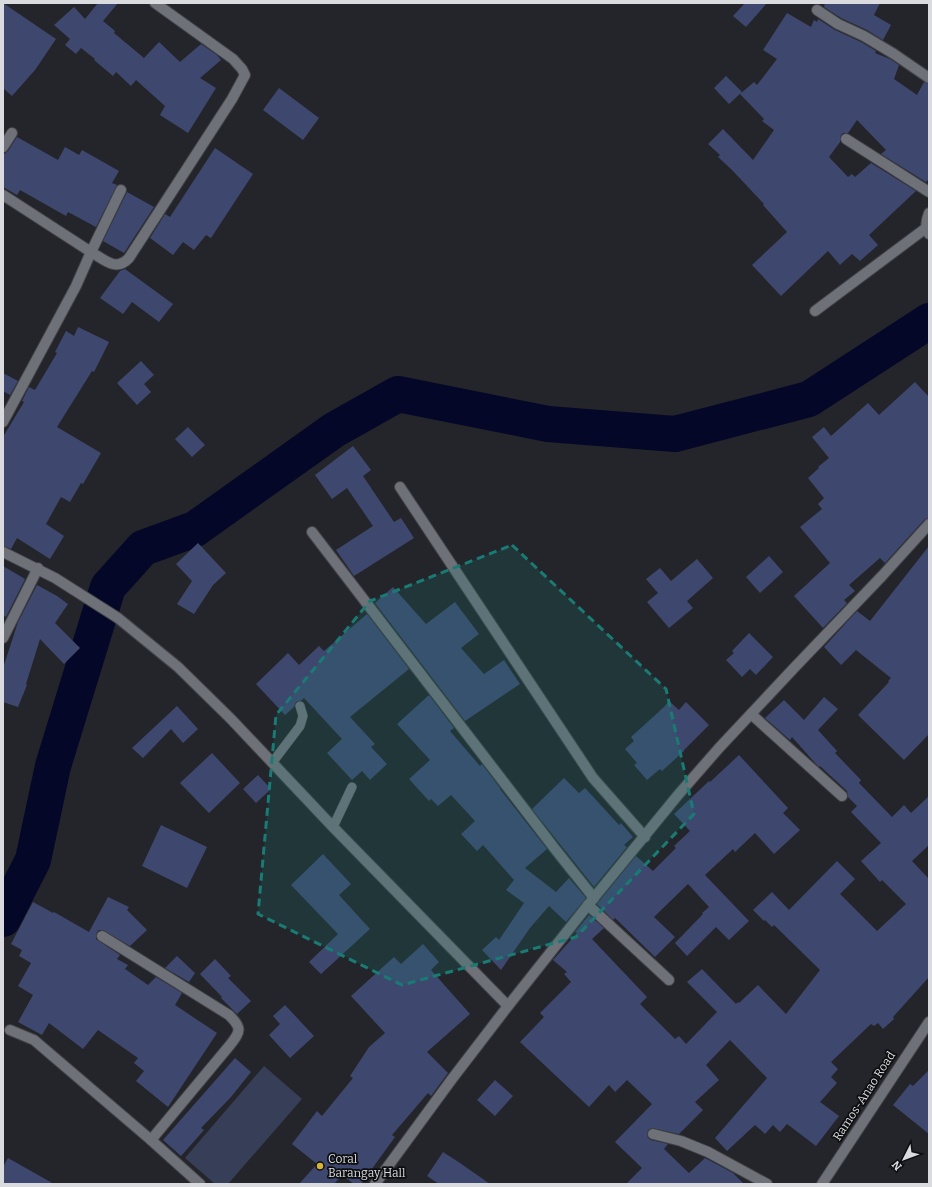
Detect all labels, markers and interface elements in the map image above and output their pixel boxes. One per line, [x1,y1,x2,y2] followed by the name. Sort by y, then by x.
[830,1049,898,1143] street label: Ramos-Anao Road
[884,1139,924,1179] north arrow
[328,1152,406,1180] place label: Coral Barangay Hall
[889,1157,905,1173] text: N
[315,1161,325,1171] marker: Coral Barangay Hall

